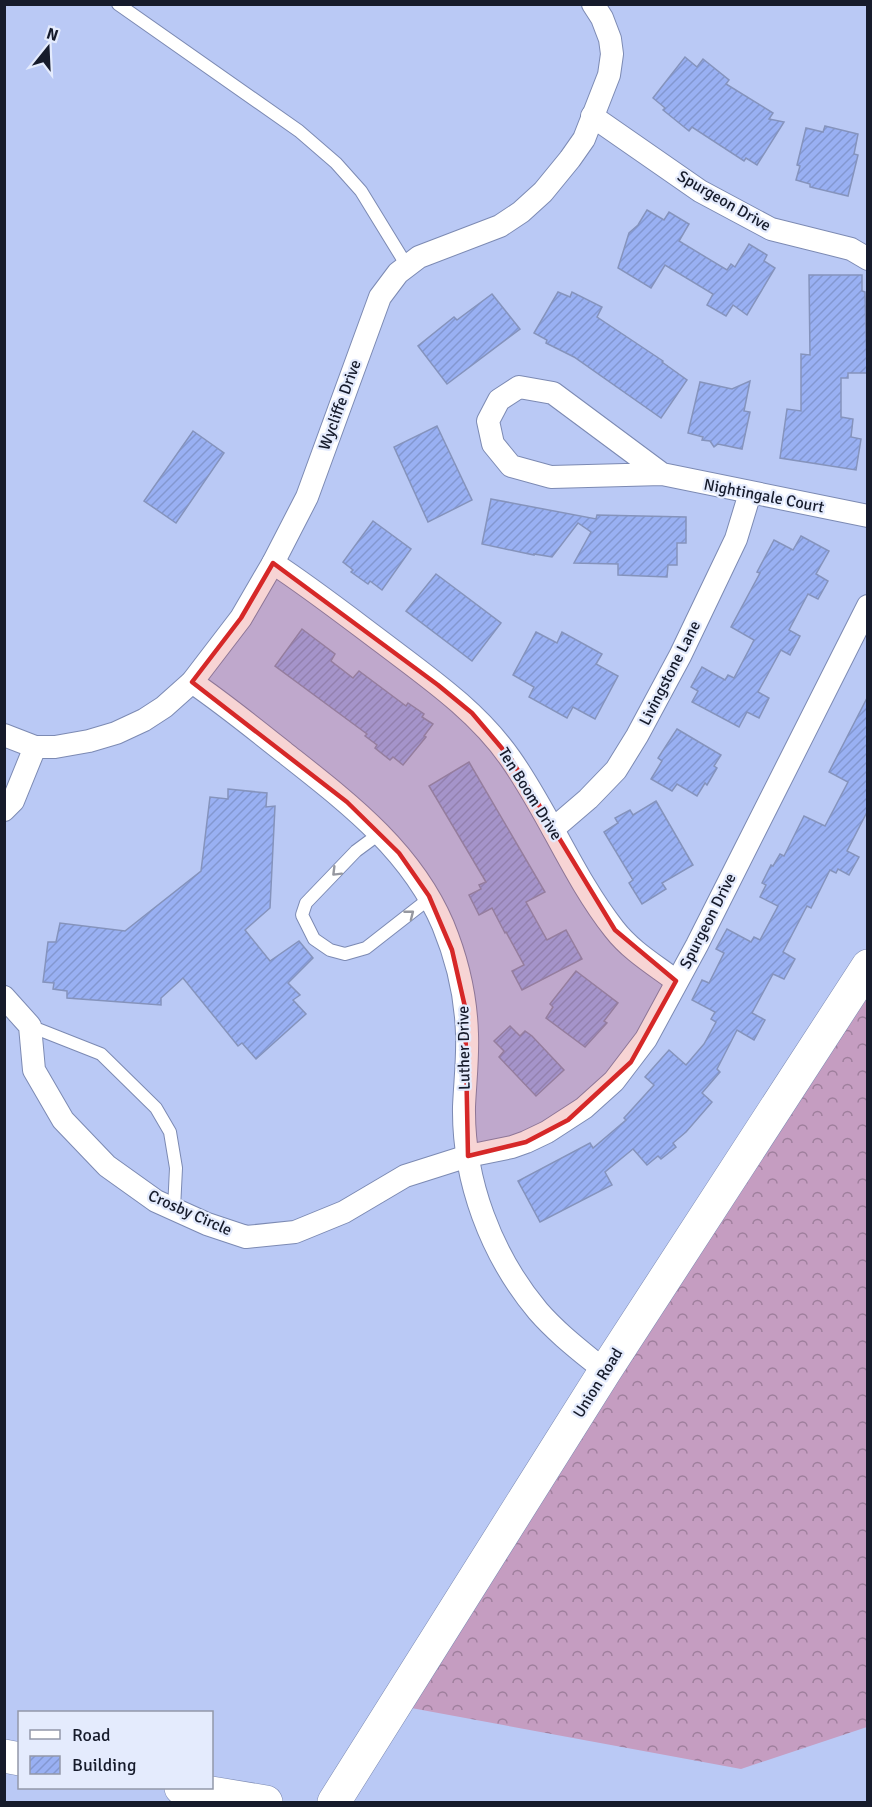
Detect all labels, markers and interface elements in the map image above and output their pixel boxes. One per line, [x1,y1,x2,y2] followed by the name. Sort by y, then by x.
[18,18,78,78] north arrow
[44,23,61,46] text: N
[674,166,774,236] street label: Spurgeon Drive
[314,357,366,453] street label: Wycliffe Drive
[702,475,826,518] street label: Nightingale Court
[635,617,705,729] street label: Livingstone Lane
[494,744,566,844] street label: Ten Boom Drive
[332,865,343,876] one-way arrow
[675,870,741,972] street label: Spurgeon Drive
[403,910,414,921] one-way arrow
[453,1006,475,1090] street label: Luther Drive
[145,1186,235,1240] street label: Crosby Circle
[569,1344,627,1422] street label: Union Road
[18,1711,213,1789] legend
[72,1724,111,1746] text: Road
[72,1754,136,1776] text: Building

